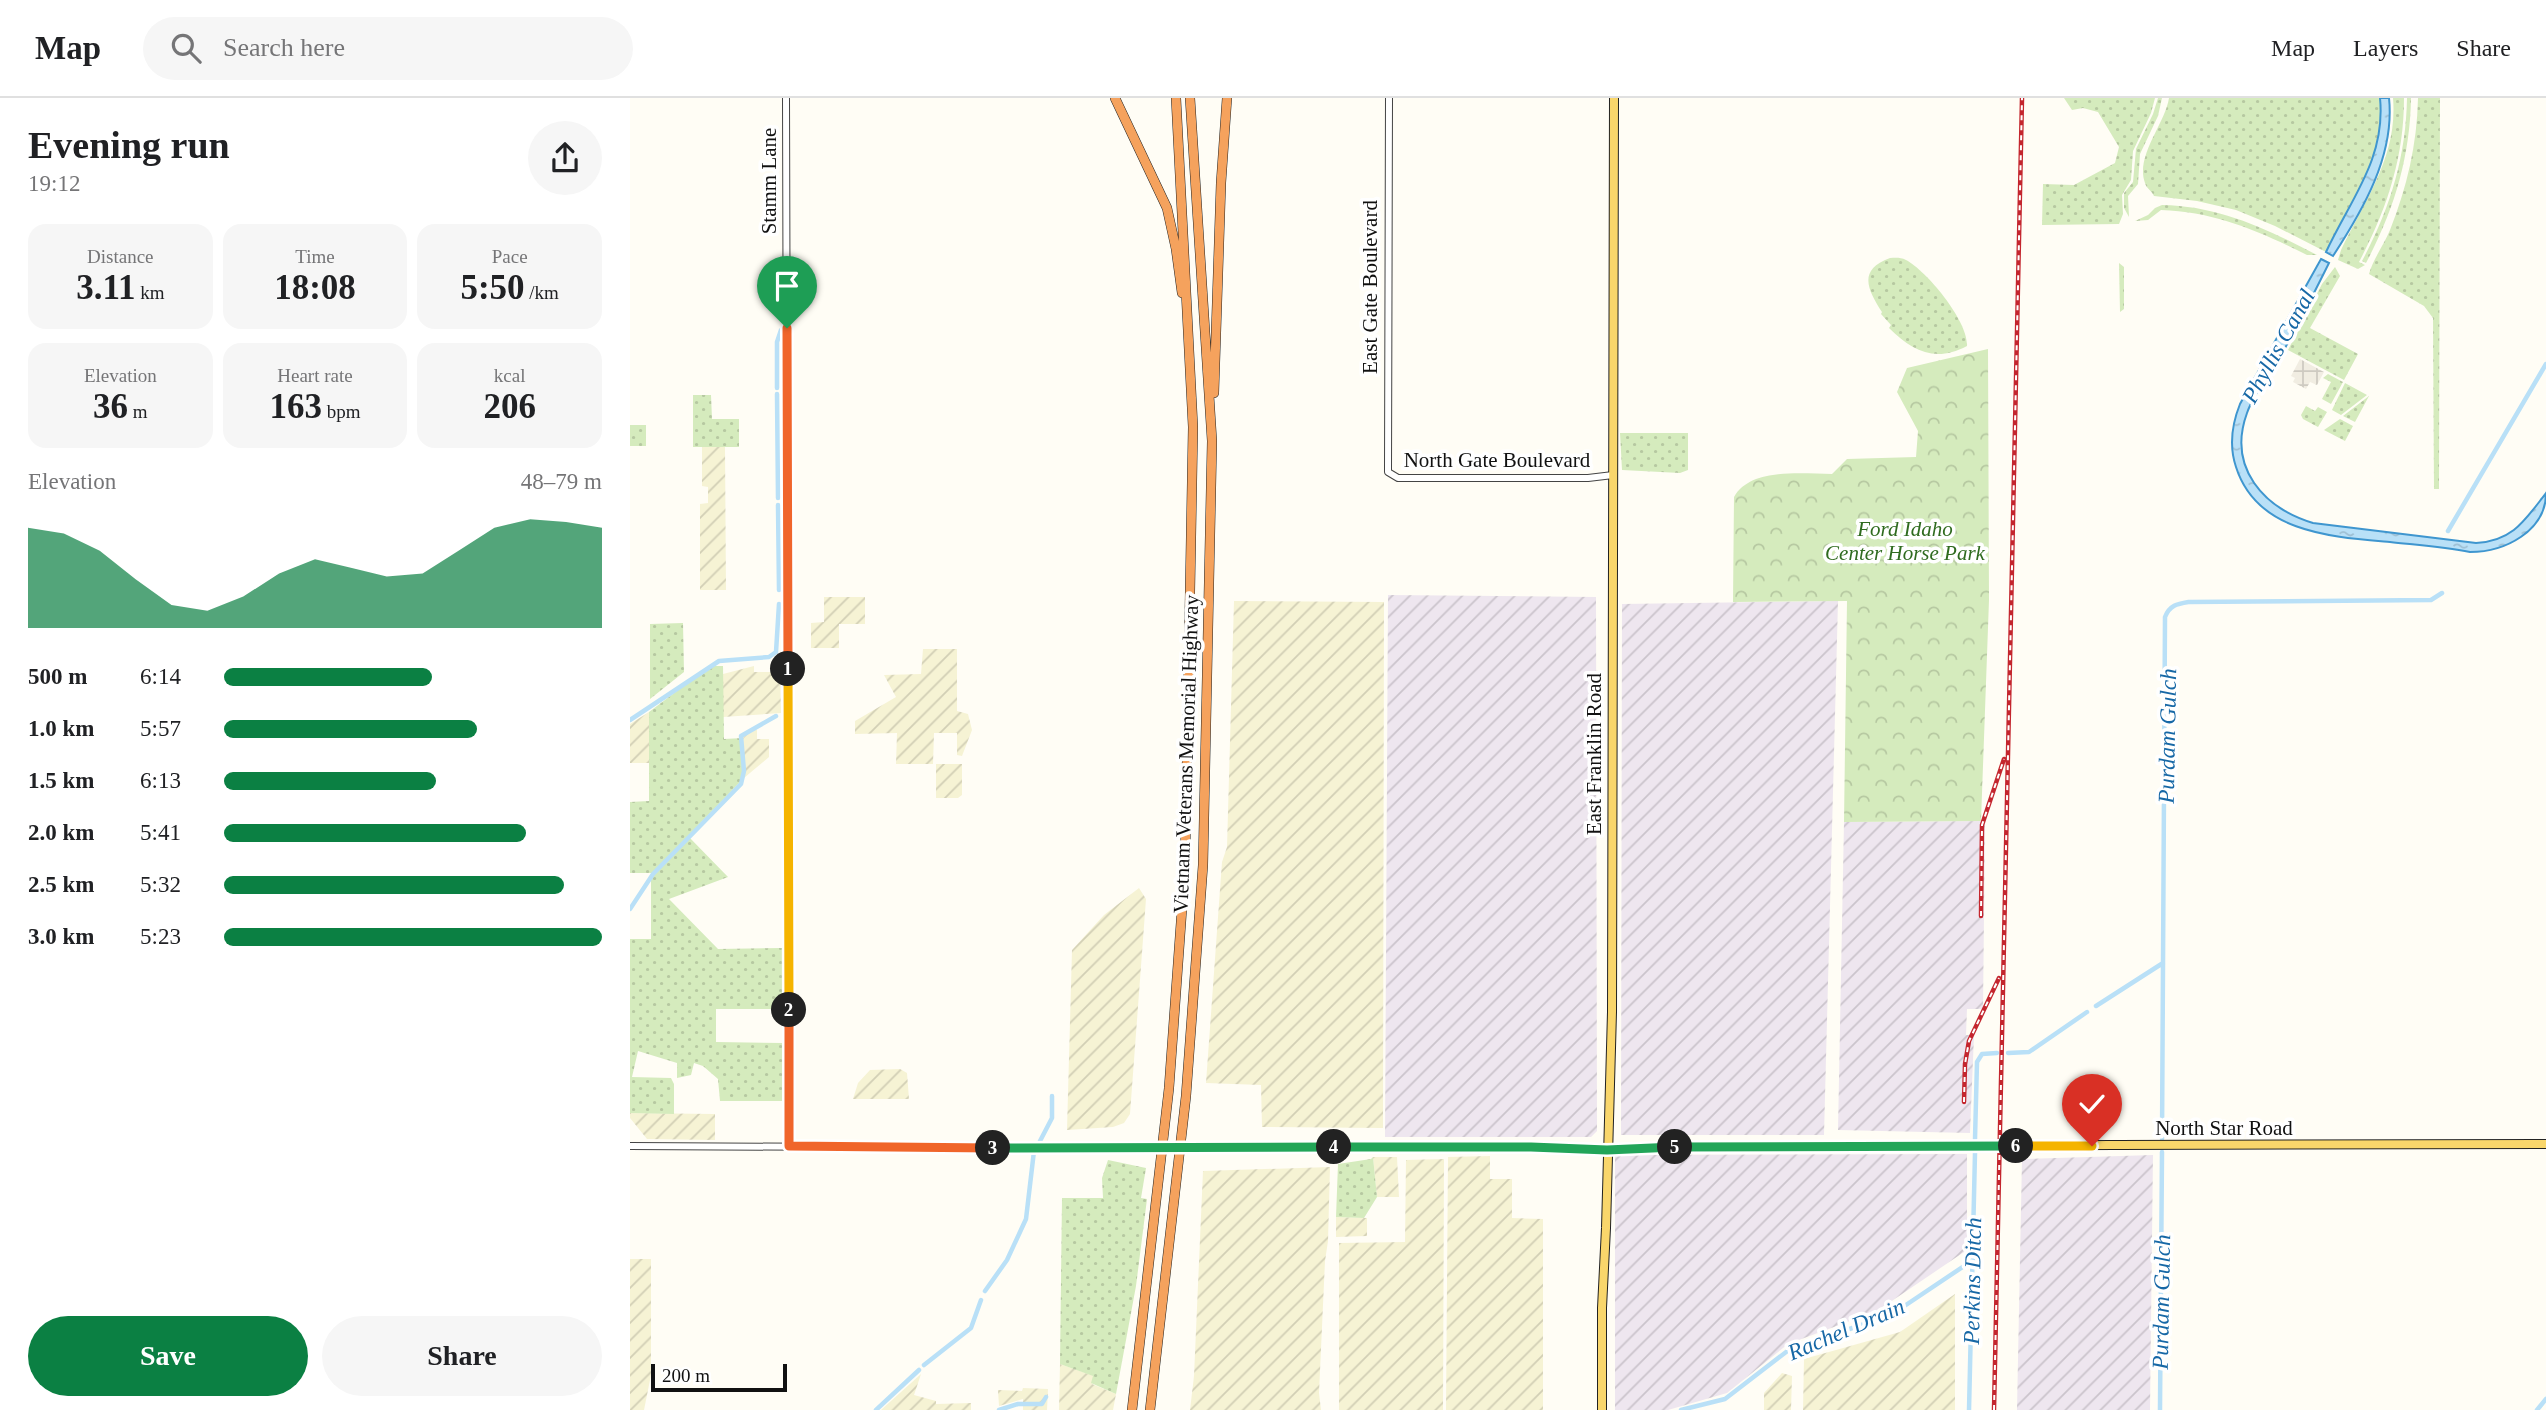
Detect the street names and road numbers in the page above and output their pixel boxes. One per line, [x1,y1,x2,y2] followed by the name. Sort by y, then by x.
[757,128,781,234] street label: Stamm Lane
[1358,200,1382,374] street label: East Gate Boulevard
[1404,448,1591,472] street label: North Gate Boulevard
[1168,594,1204,914] street label: Vietnam Veterans Memorial Highway
[1582,672,1606,835] street label: East Franklin Road
[2155,1116,2293,1140] street label: North Star Road

